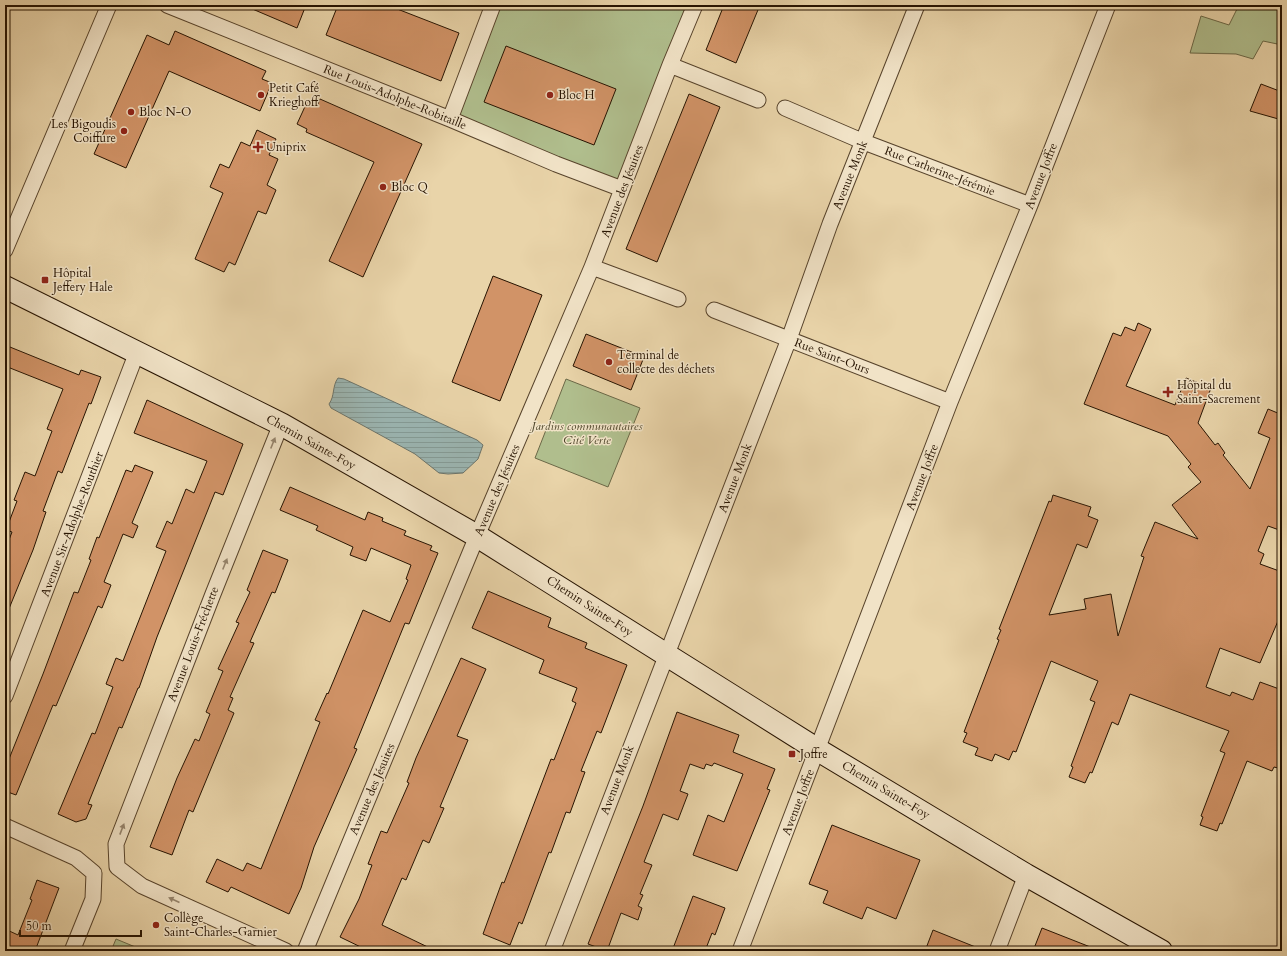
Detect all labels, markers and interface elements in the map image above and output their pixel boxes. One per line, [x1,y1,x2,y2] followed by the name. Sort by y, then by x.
[321,61,469,133] street label: Rue Louis-Adolphe-Robitaille
[269,80,320,110] place label: Petit Café Krieghoff
[558,87,594,103] place label: Bloc H
[256,90,266,100] marker: Petit Café Krieghoff
[545,90,555,100] marker: Bloc H
[139,104,191,120] place label: Bloc N-O
[126,107,136,117] marker: Bloc N-O
[51,116,116,146] place label: Les Bigoudis Coiffure
[119,126,129,136] marker: Les Bigoudis Coiffure
[829,138,871,212] street label: Avenue Monk
[266,139,306,155] place label: Uniprix
[1021,141,1061,211] street label: Avenue Joffre
[253,142,263,152] marker: Uniprix
[597,142,647,240] street label: Avenue des Jésuites
[882,142,998,200] street label: Rue Catherine-Jérémie
[391,179,428,195] place label: Bloc Q
[378,182,388,192] marker: Bloc Q
[51,265,113,295] place label: Hôpital Jeffery Hale
[40,275,50,285] marker: Hôpital Jeffery Hale
[792,334,872,378] street label: Rue Saint-Ours
[617,347,715,377] place label: Terminal de collecte des déchets
[604,357,614,367] marker: Terminal de collecte des déchets
[1177,377,1260,407] place label: Hôpital du Saint-Sacrement
[1162,386,1174,398] marker: Hôpital du Saint-Sacrement
[263,411,359,474] street label: Chemin Sainte-Foy
[529,418,642,448] park label: Jardins communautaires Cité Verte
[271,437,277,449] one-way arrow
[714,440,756,515] street label: Avenue Monk
[470,442,524,538] street label: Avenue des Jésuites
[902,442,942,512] street label: Avenue Joffre
[37,448,107,599] street label: Avenue Sir-Adolphe-Routhier
[222,557,228,569] one-way arrow
[544,572,637,640] street label: Chemin Sainte-Foy
[164,584,222,704] street label: Avenue Louis-Fréchette
[345,741,399,837] street label: Avenue des Jésuites
[596,742,638,817] street label: Avenue Monk
[798,746,828,762] place label: Joffre
[787,749,797,759] marker: Joffre
[839,757,934,823] street label: Chemin Sainte-Foy
[778,767,818,837] street label: Avenue Joffre
[120,822,126,834] one-way arrow
[168,897,179,903] one-way arrow
[164,910,277,940] place label: Collège Saint-Charles-Garnier
[20,912,141,938] scale bar
[26,918,53,934] text: 50 m
[151,920,161,930] marker: Collège Saint-Charles-Garnier

